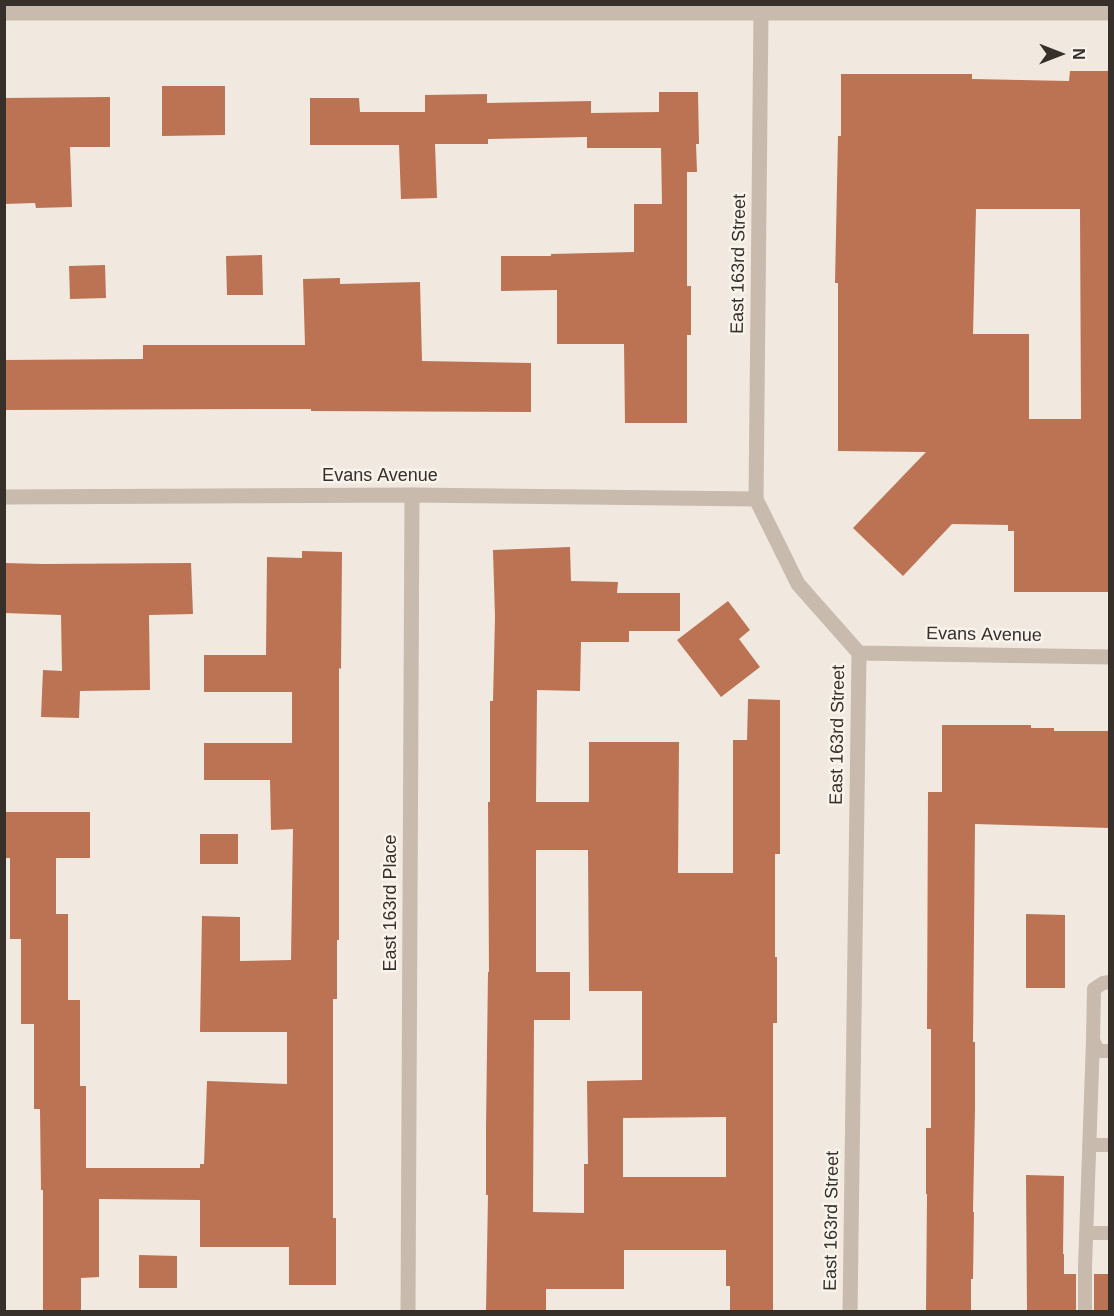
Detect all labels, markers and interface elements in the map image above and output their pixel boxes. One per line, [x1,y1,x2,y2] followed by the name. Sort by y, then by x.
[1030,24,1090,84] north arrow
[1070,48,1087,60] text: N
[727,194,751,334] street label: East 163rd Street
[322,465,438,487] street label: Evans Avenue
[926,623,1042,647] street label: Evans Avenue
[826,665,850,805] street label: East 163rd Street
[380,834,402,972] street label: East 163rd Place
[820,1151,844,1291] street label: East 163rd Street

